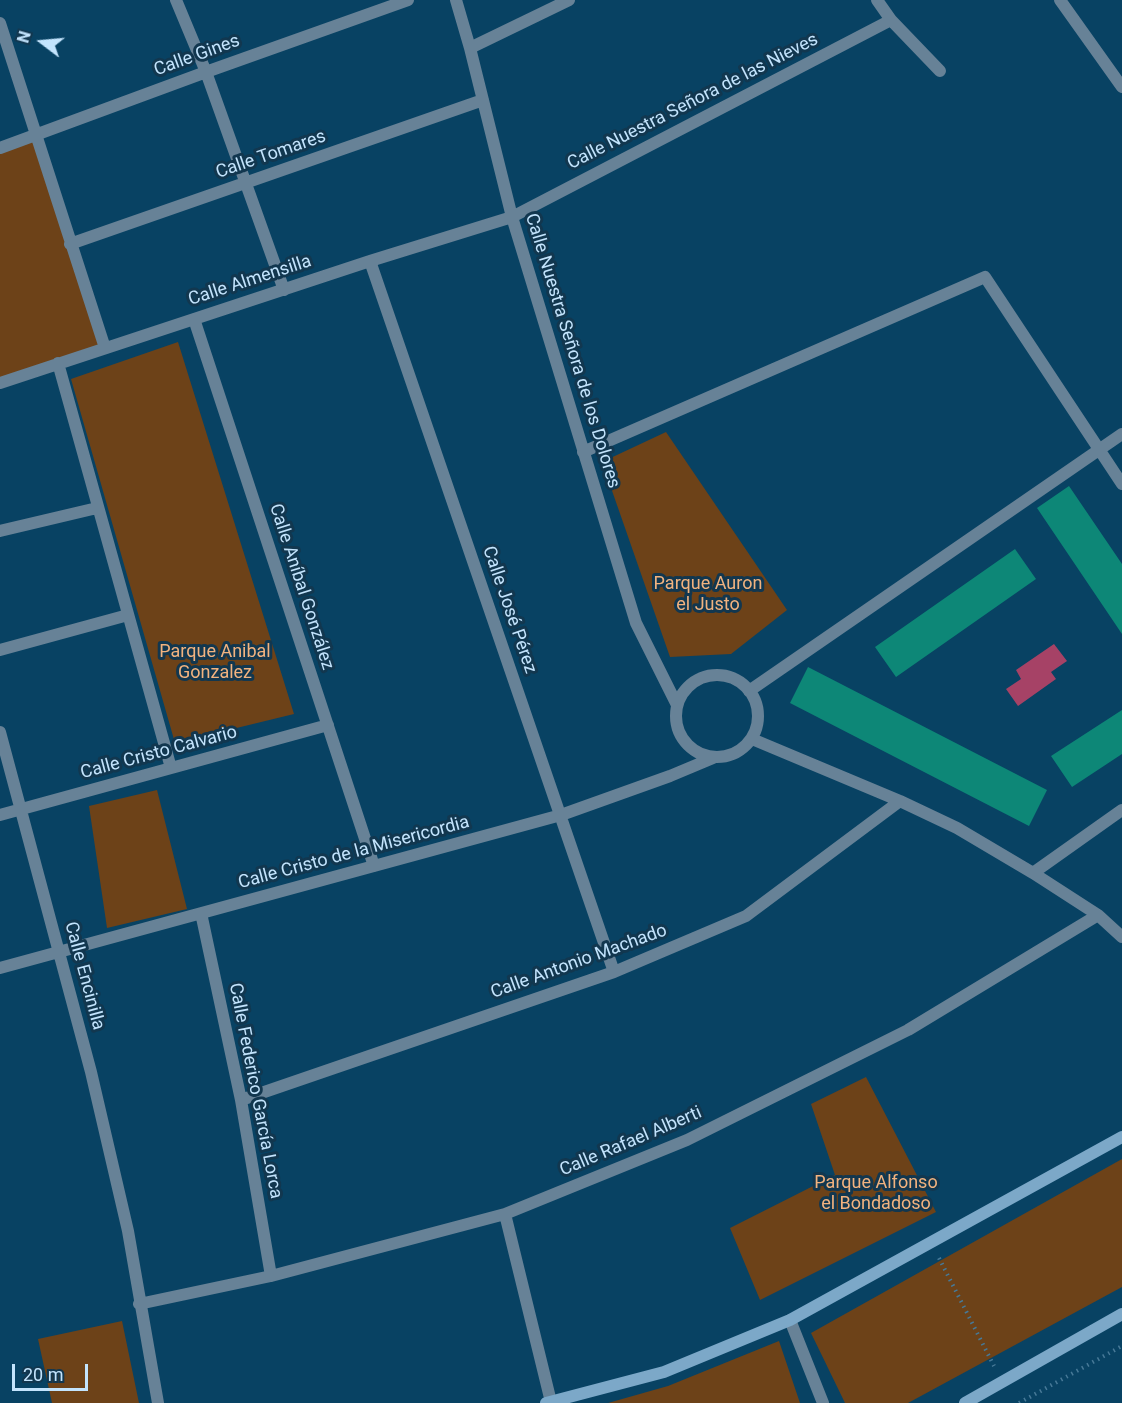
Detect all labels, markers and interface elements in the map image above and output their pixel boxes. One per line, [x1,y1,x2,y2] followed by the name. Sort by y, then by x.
[12,12,72,72] north arrow
[14,29,35,45] text: N
[564,29,822,175] street label: Calle Nuestra Señora de las Nieves
[151,31,243,81] street label: Calle Gines
[213,126,329,184] street label: Calle Tomares
[520,211,624,491] street label: Calle Nuestra Señora de los Dolores
[186,251,314,311] street label: Calle Almensilla
[264,501,338,673] street label: Calle Aníbal González
[477,544,541,676] street label: Calle José Pérez
[654,573,762,616] park label: Parque Auron el Justo
[159,641,271,684] park label: Parque Anibal Gonzalez
[78,722,240,784] street label: Calle Cristo Calvario
[236,812,472,894] street label: Calle Cristo de la Misericordia
[59,920,109,1032] street label: Calle Encinilla
[488,920,670,1004] street label: Calle Antonio Machado
[223,981,287,1201] street label: Calle Federico García Lorca
[557,1102,705,1182] street label: Calle Rafael Alberti
[814,1172,938,1214] park label: Parque Alfonso el Bondadoso
[15,1352,92,1390] scale bar
[23,1364,63,1385] text: 20 m

